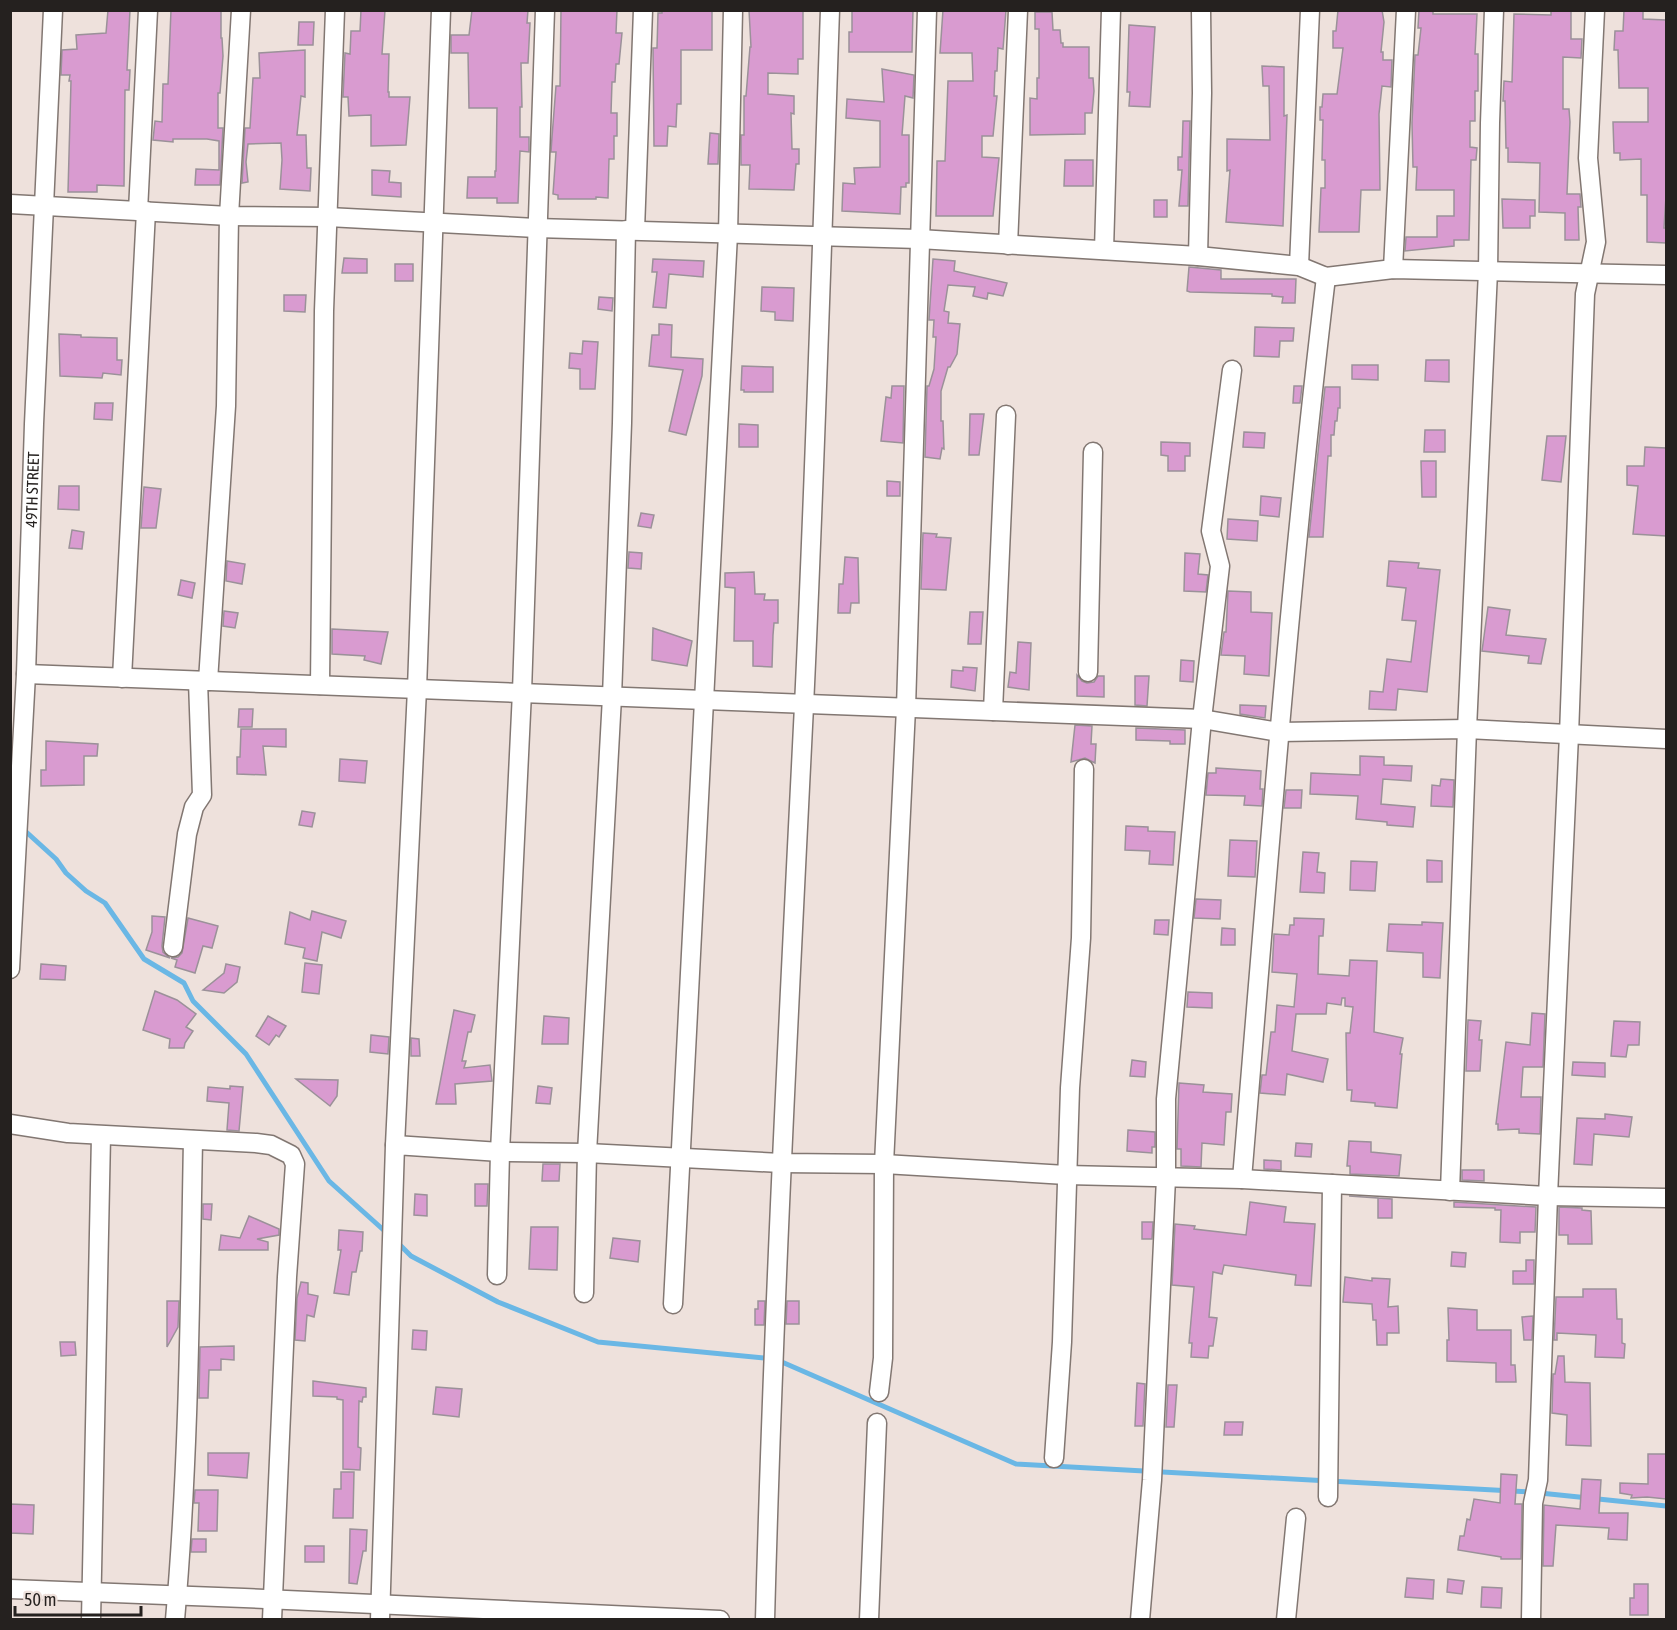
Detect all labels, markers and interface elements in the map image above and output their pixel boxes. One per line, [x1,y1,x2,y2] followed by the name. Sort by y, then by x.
[22,451,42,528] street label: 49TH STREET
[15,1579,141,1617] scale bar
[24,1589,56,1610] text: 50 m

